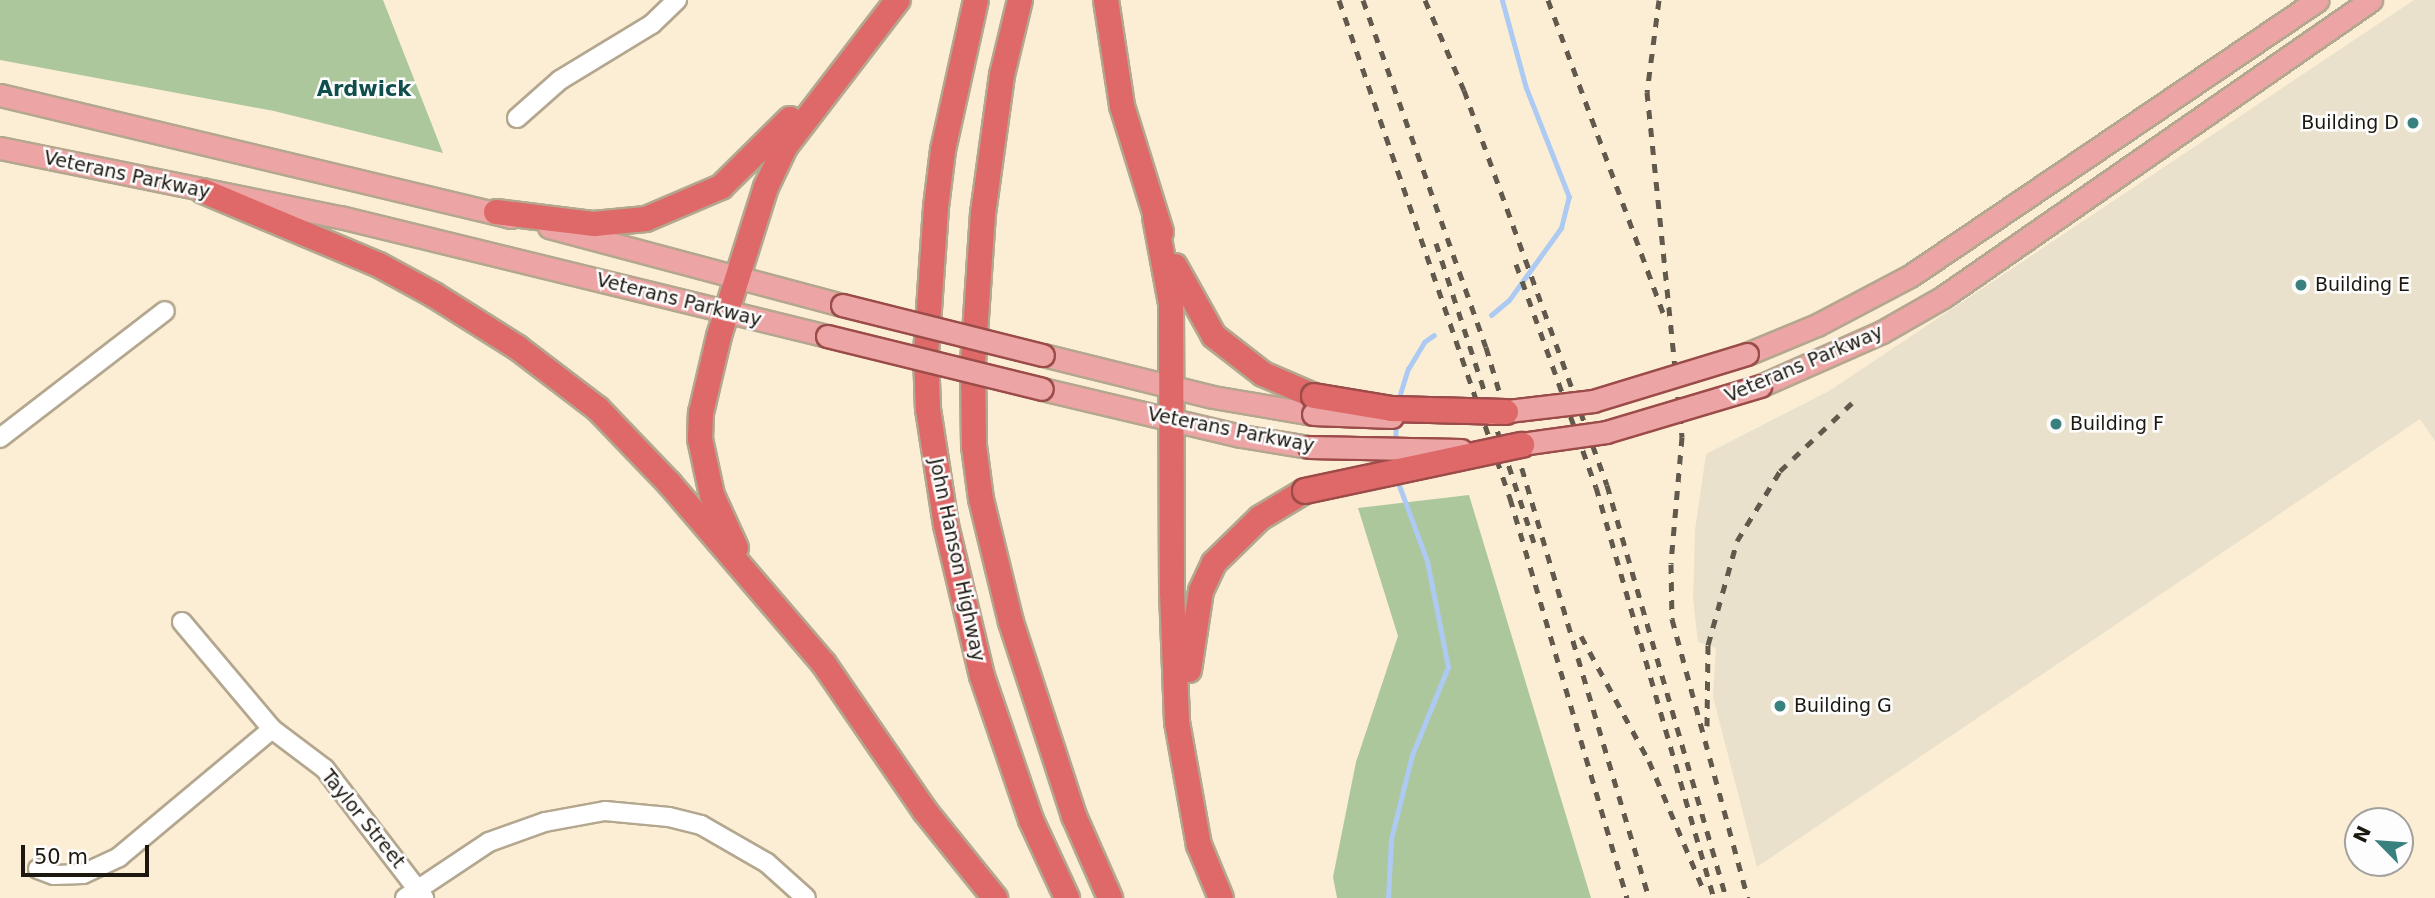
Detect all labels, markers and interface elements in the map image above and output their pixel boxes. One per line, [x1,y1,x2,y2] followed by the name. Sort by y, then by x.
[317,76,411,102] district label: Ardwick
[2301,112,2399,134] place label: Building D
[2405,115,2421,131] marker: Building D
[42,146,212,204] street label: Veterans Parkway
[594,268,764,332] street label: Veterans Parkway
[2315,274,2410,296] place label: Building E
[2293,277,2309,293] marker: Building E
[1722,320,1886,408] street label: Veterans Parkway
[1146,403,1316,457] street label: Veterans Parkway
[2070,413,2164,435] place label: Building F
[2048,416,2064,432] marker: Building F
[924,456,990,664] street label: John Hanson Highway
[1794,695,1892,717] place label: Building G
[1772,698,1788,714] marker: Building G
[316,765,410,873] street label: Taylor Street
[2344,807,2414,877] north arrow
[2348,822,2375,846] text: N
[24,832,152,876] scale bar
[34,845,88,869] text: 50 m

